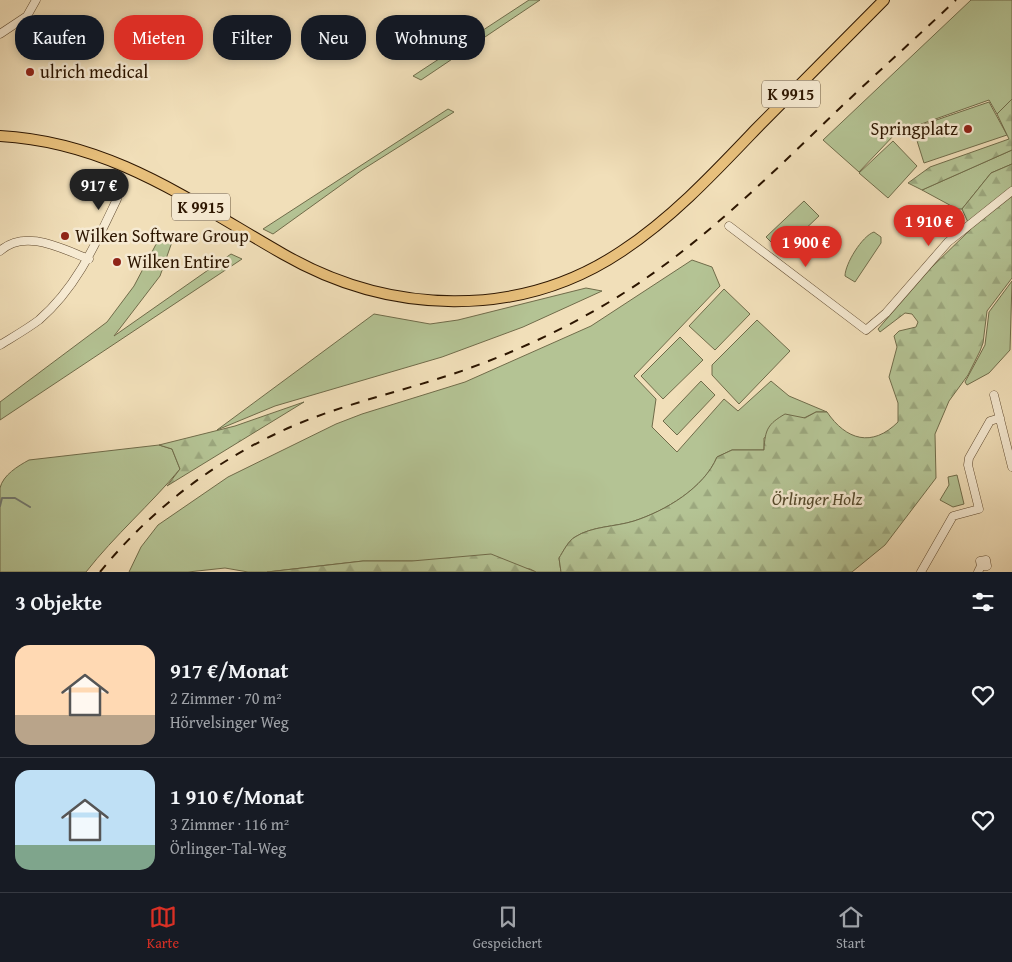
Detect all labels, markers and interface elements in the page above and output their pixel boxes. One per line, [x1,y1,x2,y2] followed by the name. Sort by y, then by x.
[15,15,104,60] chip: Kaufen
[114,15,203,60] chip: Mieten
[213,15,291,60] chip: Filter
[301,15,366,60] chip: Neu
[376,15,485,60] chip: Wohnung
[40,58,148,85] place label: ulrich medical
[24,66,36,78] marker: ulrich medical
[762,80,820,108] road number: K 9915
[870,115,958,142] place label: Springplatz
[962,123,974,135] marker: Springplatz
[64,168,134,211] pin: 917 €
[81,173,117,197] text: 917 €
[172,193,230,220] road number: K 9915
[883,204,975,247] pin: 1 910 €
[905,209,953,233] text: 1 910 €
[75,222,249,249] place label: Wilken Software Group
[760,226,852,268] pin: 1 900 €
[59,230,71,242] marker: Wilken Software Group
[782,230,830,254] text: 1 900 €
[127,248,230,275] place label: Wilken Entire
[111,256,123,268] marker: Wilken Entire
[772,485,862,512] park label: Örlinger Holz
[15,587,102,618] text: 3 Objekte
[969,588,997,616] icon: filters
[170,655,289,686] text: 917 €/Monat
[55,665,115,725] icon: home
[969,681,997,709] icon: heart
[170,686,282,710] text: 2 Zimmer · 70 m²
[170,710,289,734] text: Hörvelsinger Weg
[170,781,304,812] text: 1 910 €/Monat
[55,790,115,850] icon: home
[969,806,997,834] icon: heart
[170,812,289,836] text: 3 Zimmer · 116 m²
[170,836,286,860] text: Örlinger-Tal-Weg
[147,903,179,953] tab: Karte
[473,903,542,953] tab: Gespeichert
[836,903,865,953] tab: Start

